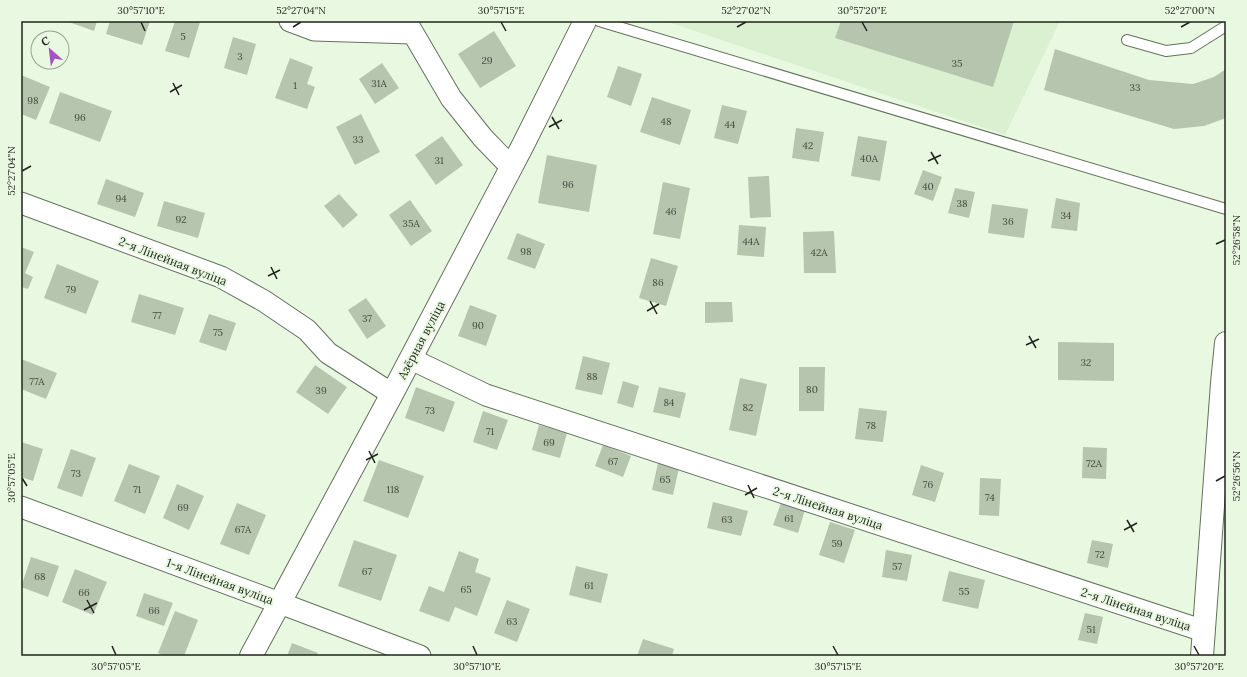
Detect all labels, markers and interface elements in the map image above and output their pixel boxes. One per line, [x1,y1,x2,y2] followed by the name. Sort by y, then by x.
[117,4,165,17] text: 30°57'10"E
[276,4,326,17] text: 52°27'04"N
[478,4,524,17] text: 30°57'15"E
[721,4,771,17] text: 52°27'02"N
[837,4,887,17] text: 30°57'20"E
[1165,4,1216,17] text: 52°27'00"N
[30,30,70,70] north arrow
[180,30,186,43] house number: 5
[39,33,52,49] text: С
[237,50,243,63] house number: 3
[481,54,493,67] house number: 29
[951,57,963,70] house number: 35
[371,77,388,90] house number: 31А
[293,79,297,92] house number: 1
[1129,81,1141,94] house number: 33
[27,94,39,107] house number: 98
[74,111,86,124] house number: 96
[660,115,672,128] house number: 48
[725,118,736,131] house number: 44
[352,133,364,146] house number: 33
[803,139,813,152] house number: 42
[5,146,18,196] text: 52°27'04"N
[860,152,879,165] house number: 40А
[434,154,444,167] house number: 31
[562,178,574,191] house number: 96
[922,180,934,193] house number: 40
[115,192,127,205] house number: 94
[956,197,968,210] house number: 38
[665,205,677,218] house number: 46
[1061,209,1072,222] house number: 34
[175,213,187,226] house number: 92
[1230,214,1243,265] text: 52°26'58"N
[1002,215,1014,228] house number: 36
[402,217,420,230] house number: 35А
[117,233,229,289] street label: 2-я Лінейная вуліца
[742,235,760,248] house number: 44А
[520,245,532,258] house number: 98
[810,246,828,259] house number: 42А
[652,276,664,289] house number: 86
[66,283,76,296] house number: 79
[394,298,448,383] street label: Азёрная вуліца
[152,309,162,322] house number: 77
[362,312,372,325] house number: 37
[472,319,484,332] house number: 90
[213,326,223,339] house number: 75
[1081,356,1091,369] house number: 32
[586,370,598,383] house number: 88
[29,375,45,388] house number: 77А
[806,383,818,396] house number: 80
[315,384,327,397] house number: 39
[663,396,675,409] house number: 84
[743,401,754,414] house number: 82
[425,404,436,417] house number: 73
[866,419,876,432] house number: 78
[486,425,494,438] house number: 71
[543,436,555,449] house number: 69
[1230,450,1243,501] text: 52°26'56"N
[5,453,18,503] text: 30°57'05"E
[608,455,619,468] house number: 67
[1086,457,1103,470] house number: 72А
[71,467,82,480] house number: 73
[659,473,671,486] house number: 65
[923,478,933,491] house number: 76
[133,483,141,496] house number: 71
[387,483,400,496] house number: 118
[771,483,885,533] street label: 2-я Лінейная вуліца
[985,491,996,504] house number: 74
[177,501,189,514] house number: 69
[784,512,794,525] house number: 61
[721,513,733,526] house number: 63
[235,523,252,536] house number: 67А
[831,537,843,550] house number: 59
[1095,548,1105,561] house number: 72
[164,555,276,607] street label: 1-я Лінейная вуліца
[892,560,902,573] house number: 57
[362,565,373,578] house number: 67
[34,570,46,583] house number: 68
[584,579,594,592] house number: 61
[460,583,472,596] house number: 65
[1079,584,1193,634] street label: 2-я Лінейная вуліца
[959,585,969,598] house number: 55
[78,586,90,599] house number: 66
[148,604,160,617] house number: 66
[506,615,518,628] house number: 63
[1086,623,1096,636] house number: 51
[91,660,141,673] text: 30°57'05"E
[453,660,501,673] text: 30°57'10"E
[815,660,861,673] text: 30°57'15"E
[1174,660,1224,673] text: 30°57'20"E

